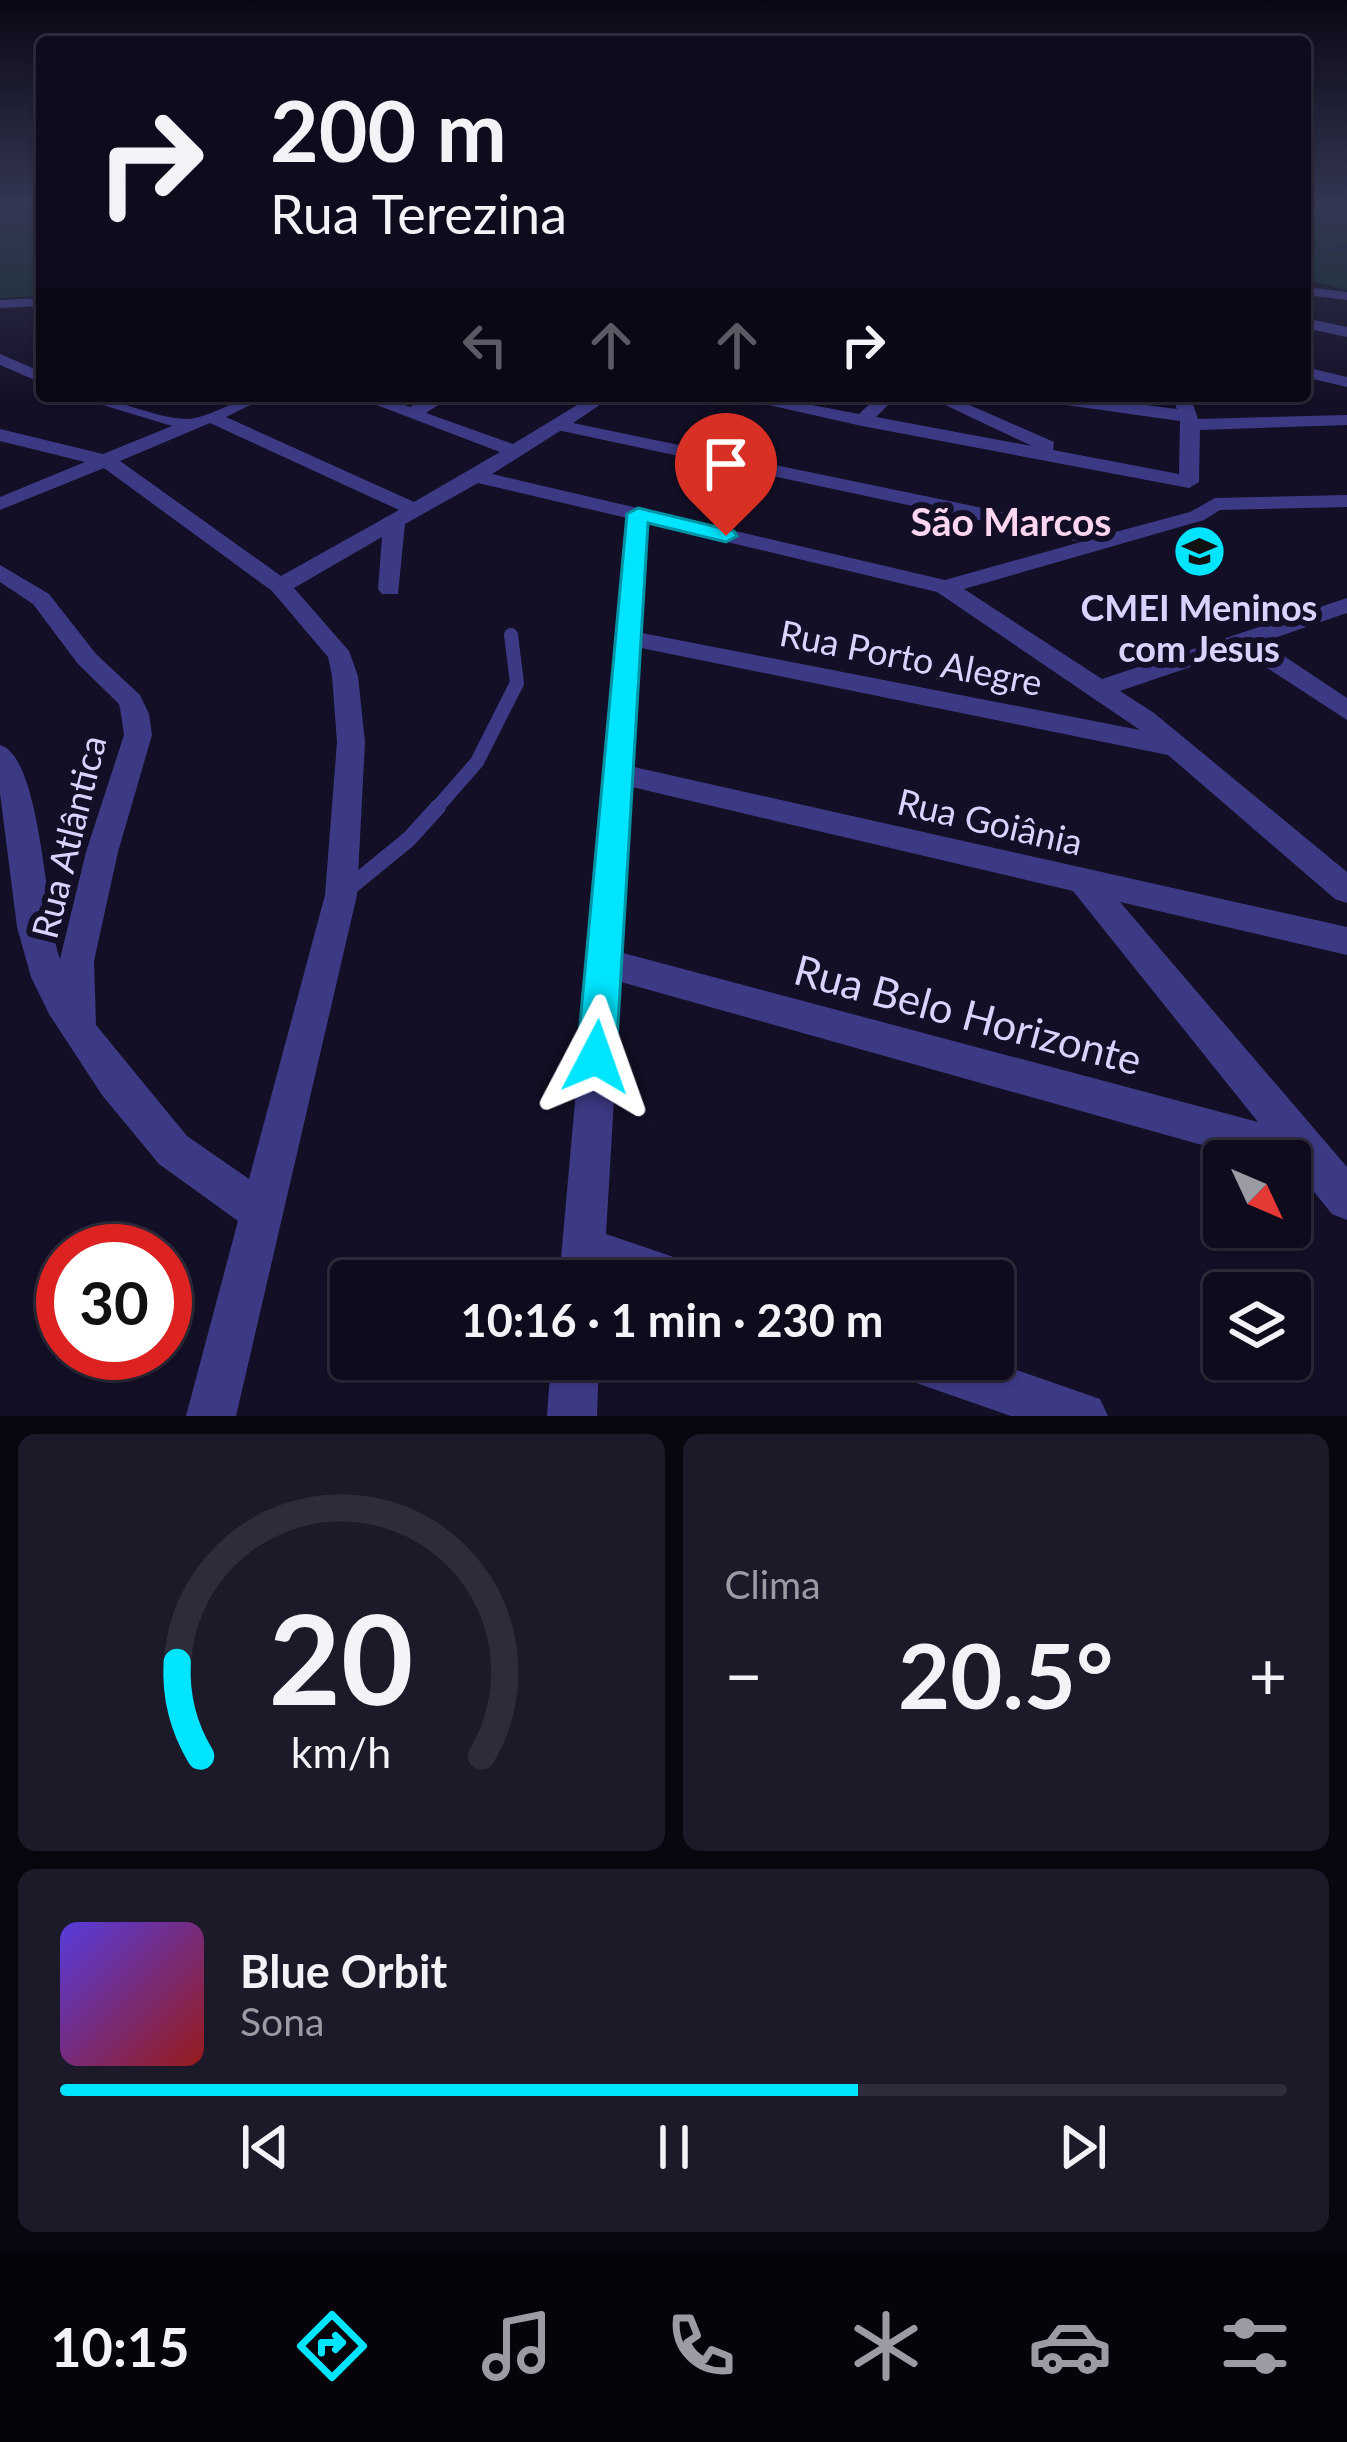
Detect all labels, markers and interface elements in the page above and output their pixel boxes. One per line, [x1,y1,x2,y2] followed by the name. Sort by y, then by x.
[270,79,507,180] text: 200 m
[72,84,228,240] icon: right
[270,181,567,246] text: Rua Terezina
[452,312,518,378] icon: left
[578,312,644,378] icon: ahead
[704,312,770,378] icon: ahead
[830,312,896,378] icon: right
[675,413,777,536] pin
[693,431,759,497] icon: arrive
[911,498,1111,544] district label: São Marcos
[1171,524,1227,580] school or university icon: CMEI Meninos com Jesus
[1081,585,1317,670] place label: CMEI Meninos com Jesus
[776,610,1046,704] street label: Rua Porto Alegre
[22,731,114,943] street label: Rua Atlântica
[893,778,1087,864] street label: Rua Goiânia
[789,944,1147,1084] street label: Rua Belo Horizonte
[533,994,659,1120] position arrow
[1203,1140,1311,1248] north arrow
[1203,1140,1311,1380] map controls
[36,1224,192,1380] speed limit sign: 30
[1203,1272,1311,1380] button: layers
[461,1293,883,1347] text: 10:16 · 1 min · 230 m
[725,1561,821,1607] text: Clima
[269,1582,414,1732] text: 20
[898,1620,1113,1728] text: 20.5°
[725,1635,763,1714] text: −
[1249,1635,1287,1714] text: +
[291,1725,391,1776] text: km/h
[240,1944,447,1998] text: Blue Orbit
[240,1998,324,2044] text: Sona
[232,2114,298,2180] icon: previous
[641,2114,707,2180] icon: pause
[1050,2114,1116,2180] icon: next
[290,2304,374,2388] icon: directions
[475,2304,559,2388] icon: music
[659,2304,743,2388] icon: phone
[844,2304,928,2388] icon: climate
[1028,2304,1112,2388] icon: car
[1213,2304,1297,2388] icon: filters
[50,2314,189,2379] text: 10:15

